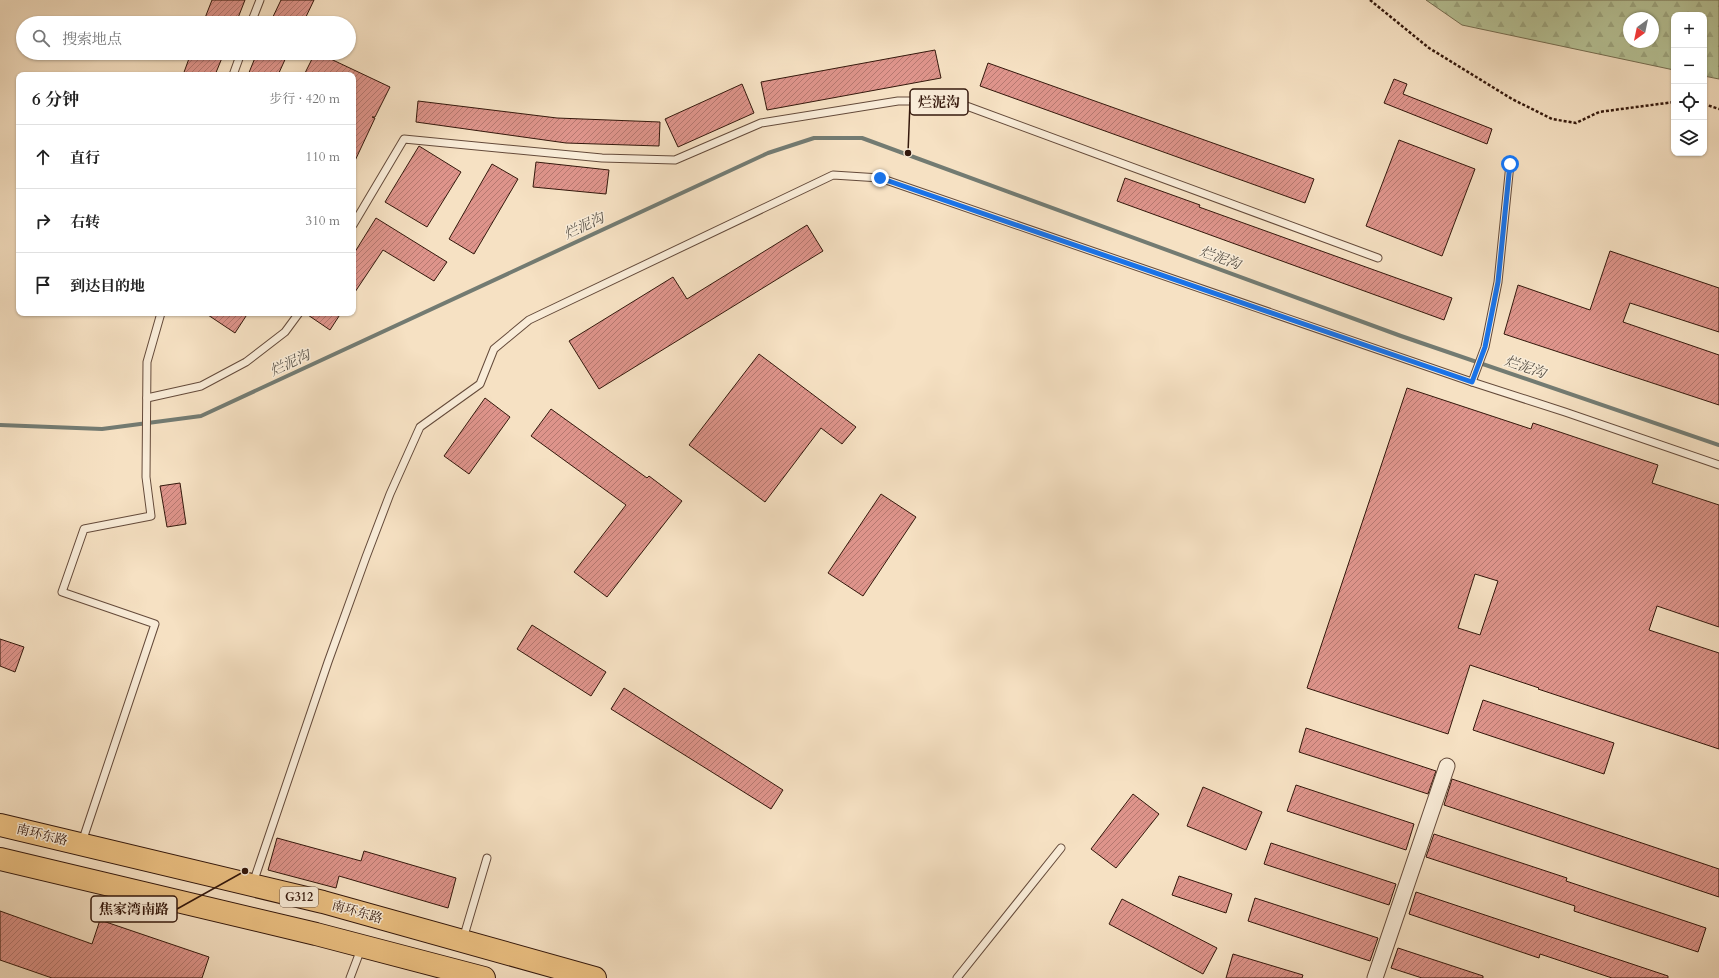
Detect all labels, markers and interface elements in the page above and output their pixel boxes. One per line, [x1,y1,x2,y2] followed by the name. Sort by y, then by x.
[1623,12,1659,48] north arrow
[1671,12,1707,156] map controls
[1671,12,1707,48] button: +
[16,16,356,60] search box
[30,27,52,49] icon: search
[62,29,122,49] text: 搜索地点
[1671,48,1707,84] button: −
[1671,84,1707,120] button: locate
[32,88,79,111] text: 6 分钟
[910,89,968,115] callout: 烂泥沟
[269,90,340,108] text: 步行 · 420 m
[918,93,960,112] text: 烂泥沟
[1671,120,1707,156] button: layers
[32,146,54,168] icon: ahead
[70,148,100,168] text: 直行
[306,148,340,166] text: 110 m
[1501,155,1519,173] route start
[871,169,889,187] route end
[561,208,609,243] water label: 烂泥沟
[32,210,54,232] icon: right
[70,212,100,232] text: 右转
[306,212,340,230] text: 310 m
[1197,242,1245,275] water label: 烂泥沟
[32,274,54,296] icon: arrive
[70,276,145,296] text: 到达目的地
[267,345,315,380] water label: 烂泥沟
[1502,351,1550,383] water label: 烂泥沟
[15,820,69,850] street label: 南环东路
[280,887,318,907] road number: G312
[91,896,177,922] callout: 焦家湾南路
[330,896,384,928] street label: 南环东路
[99,900,169,919] text: 焦家湾南路

